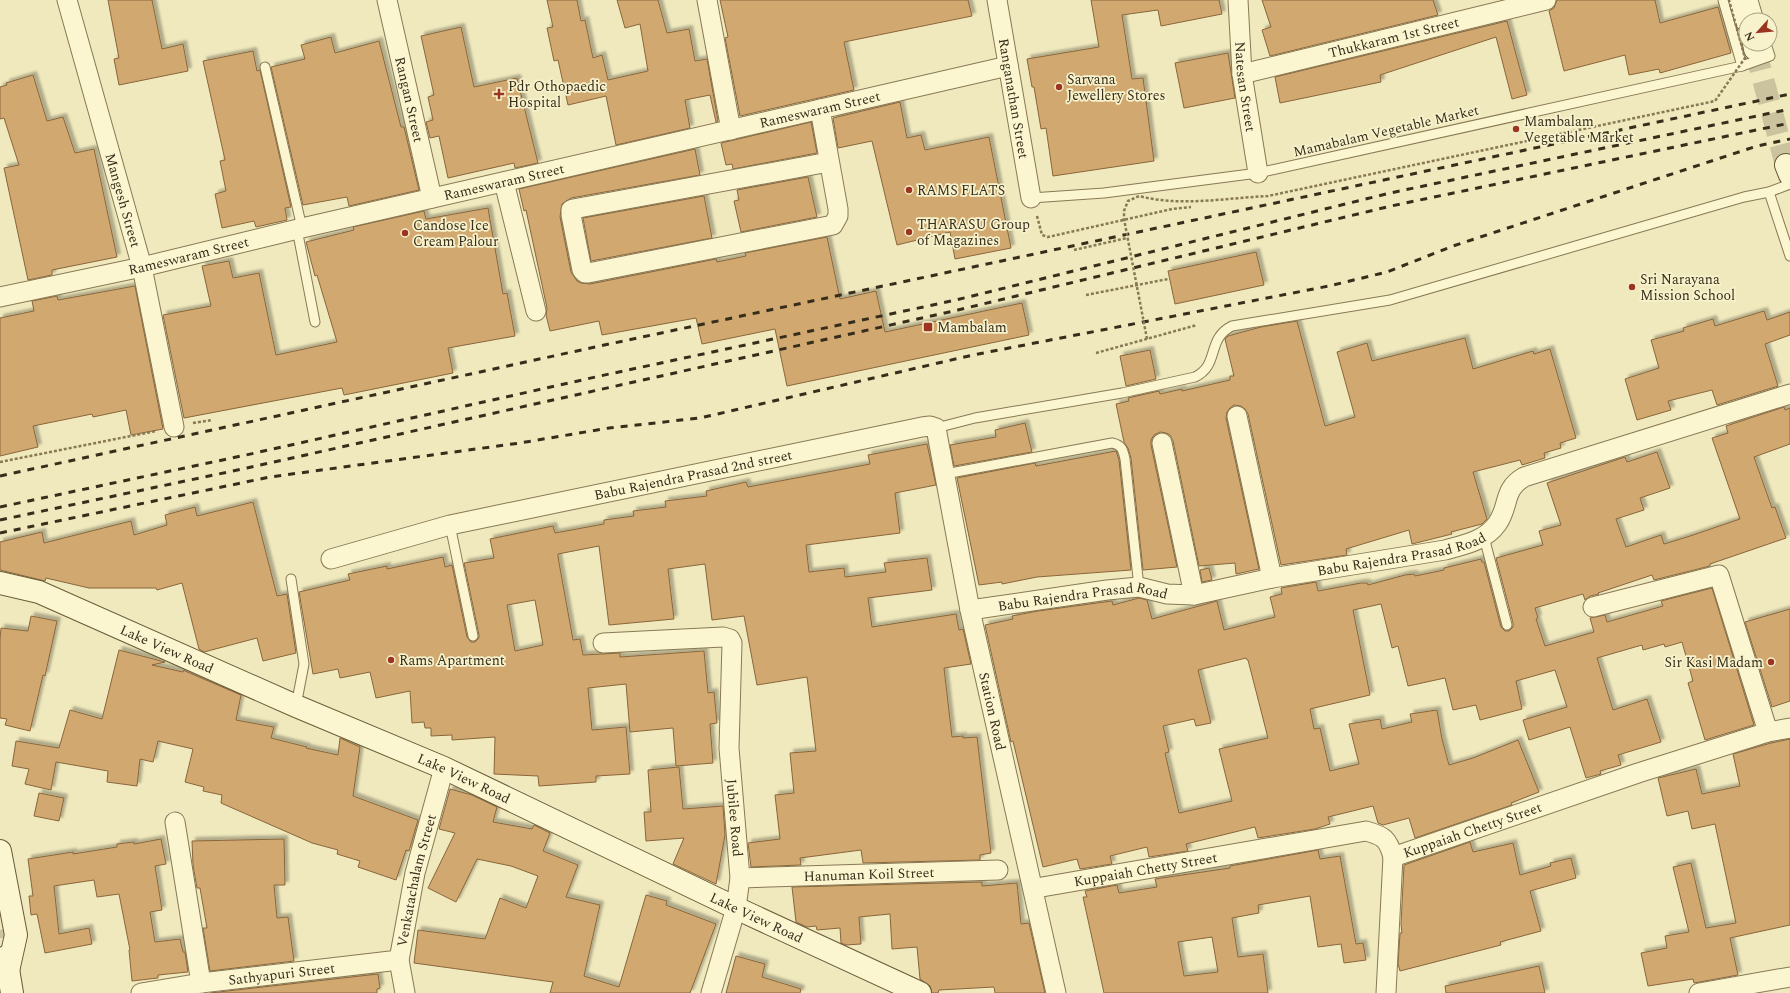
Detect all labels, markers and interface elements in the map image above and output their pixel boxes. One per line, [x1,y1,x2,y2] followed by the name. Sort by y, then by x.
[1326,11,1461,63] street label: Thukkaram 1st Street
[1738,12,1778,52] north arrow
[1740,28,1759,44] text: N
[993,37,1035,160] street label: Ranganathan Street
[1230,41,1262,133] street label: Natesan Street
[390,55,430,144] street label: Rangan Street
[1067,69,1166,106] place label: Sarvana Jewellery Stores
[508,76,606,113] place label: Pdr Othopaedic Hospital
[1054,82,1064,92] marker: Sarvana Jewellery Stores
[757,85,882,133] street label: Rameswaram Street
[493,88,505,100] marker: Pdr Othopaedic Hospital
[1291,99,1481,163] street label: Mamabalam Vegetable Market
[1524,111,1634,148] place label: Mambalam Vegetable Market
[1511,124,1521,134] marker: Mambalam Vegetable Market
[100,151,147,250] street label: Mangesh Street
[441,158,566,206] street label: Rameswaram Street
[917,180,1005,201] place label: RAMS FLATS
[904,185,914,195] marker: RAMS FLATS
[917,214,1030,251] place label: THARASU Group of Magazines
[413,215,499,252] place label: Candose Ice Cream Palour
[904,227,914,237] marker: THARASU Group of Magazines
[400,228,410,238] marker: Candose Ice Cream Palour
[126,231,251,280] street label: Rameswaram Street
[1640,269,1735,306] place label: Sri Narayana Mission School
[1627,282,1637,292] marker: Sri Narayana Mission School
[937,317,1007,338] place label: Mambalam
[922,321,934,333] marker: Mambalam
[592,444,794,505] street label: Babu Rajendra Prasad 2nd street
[1315,526,1490,581] street label: Babu Rajendra Prasad Road
[996,576,1170,616] street label: Babu Rajendra Prasad Road
[117,619,217,679] street label: Lake View Road
[399,650,505,671] place label: Rams Apartment
[1665,652,1763,673] place label: Sir Kasi Madam
[386,655,396,665] marker: Rams Apartment
[1766,657,1776,667] marker: Sir Kasi Madam
[974,670,1012,752] street label: Station Road
[414,748,514,809] street label: Lake View Road
[721,778,749,858] street label: Jubilee Road
[1400,796,1544,863] street label: Kuppaiah Chetty Street
[391,811,441,949] street label: Venkatachalam Street
[1072,846,1219,892] street label: Kuppaiah Chetty Street
[803,861,935,887] street label: Hanuman Koil Street
[706,887,807,948] street label: Lake View Road
[227,957,336,990] street label: Sathyapuri Street

